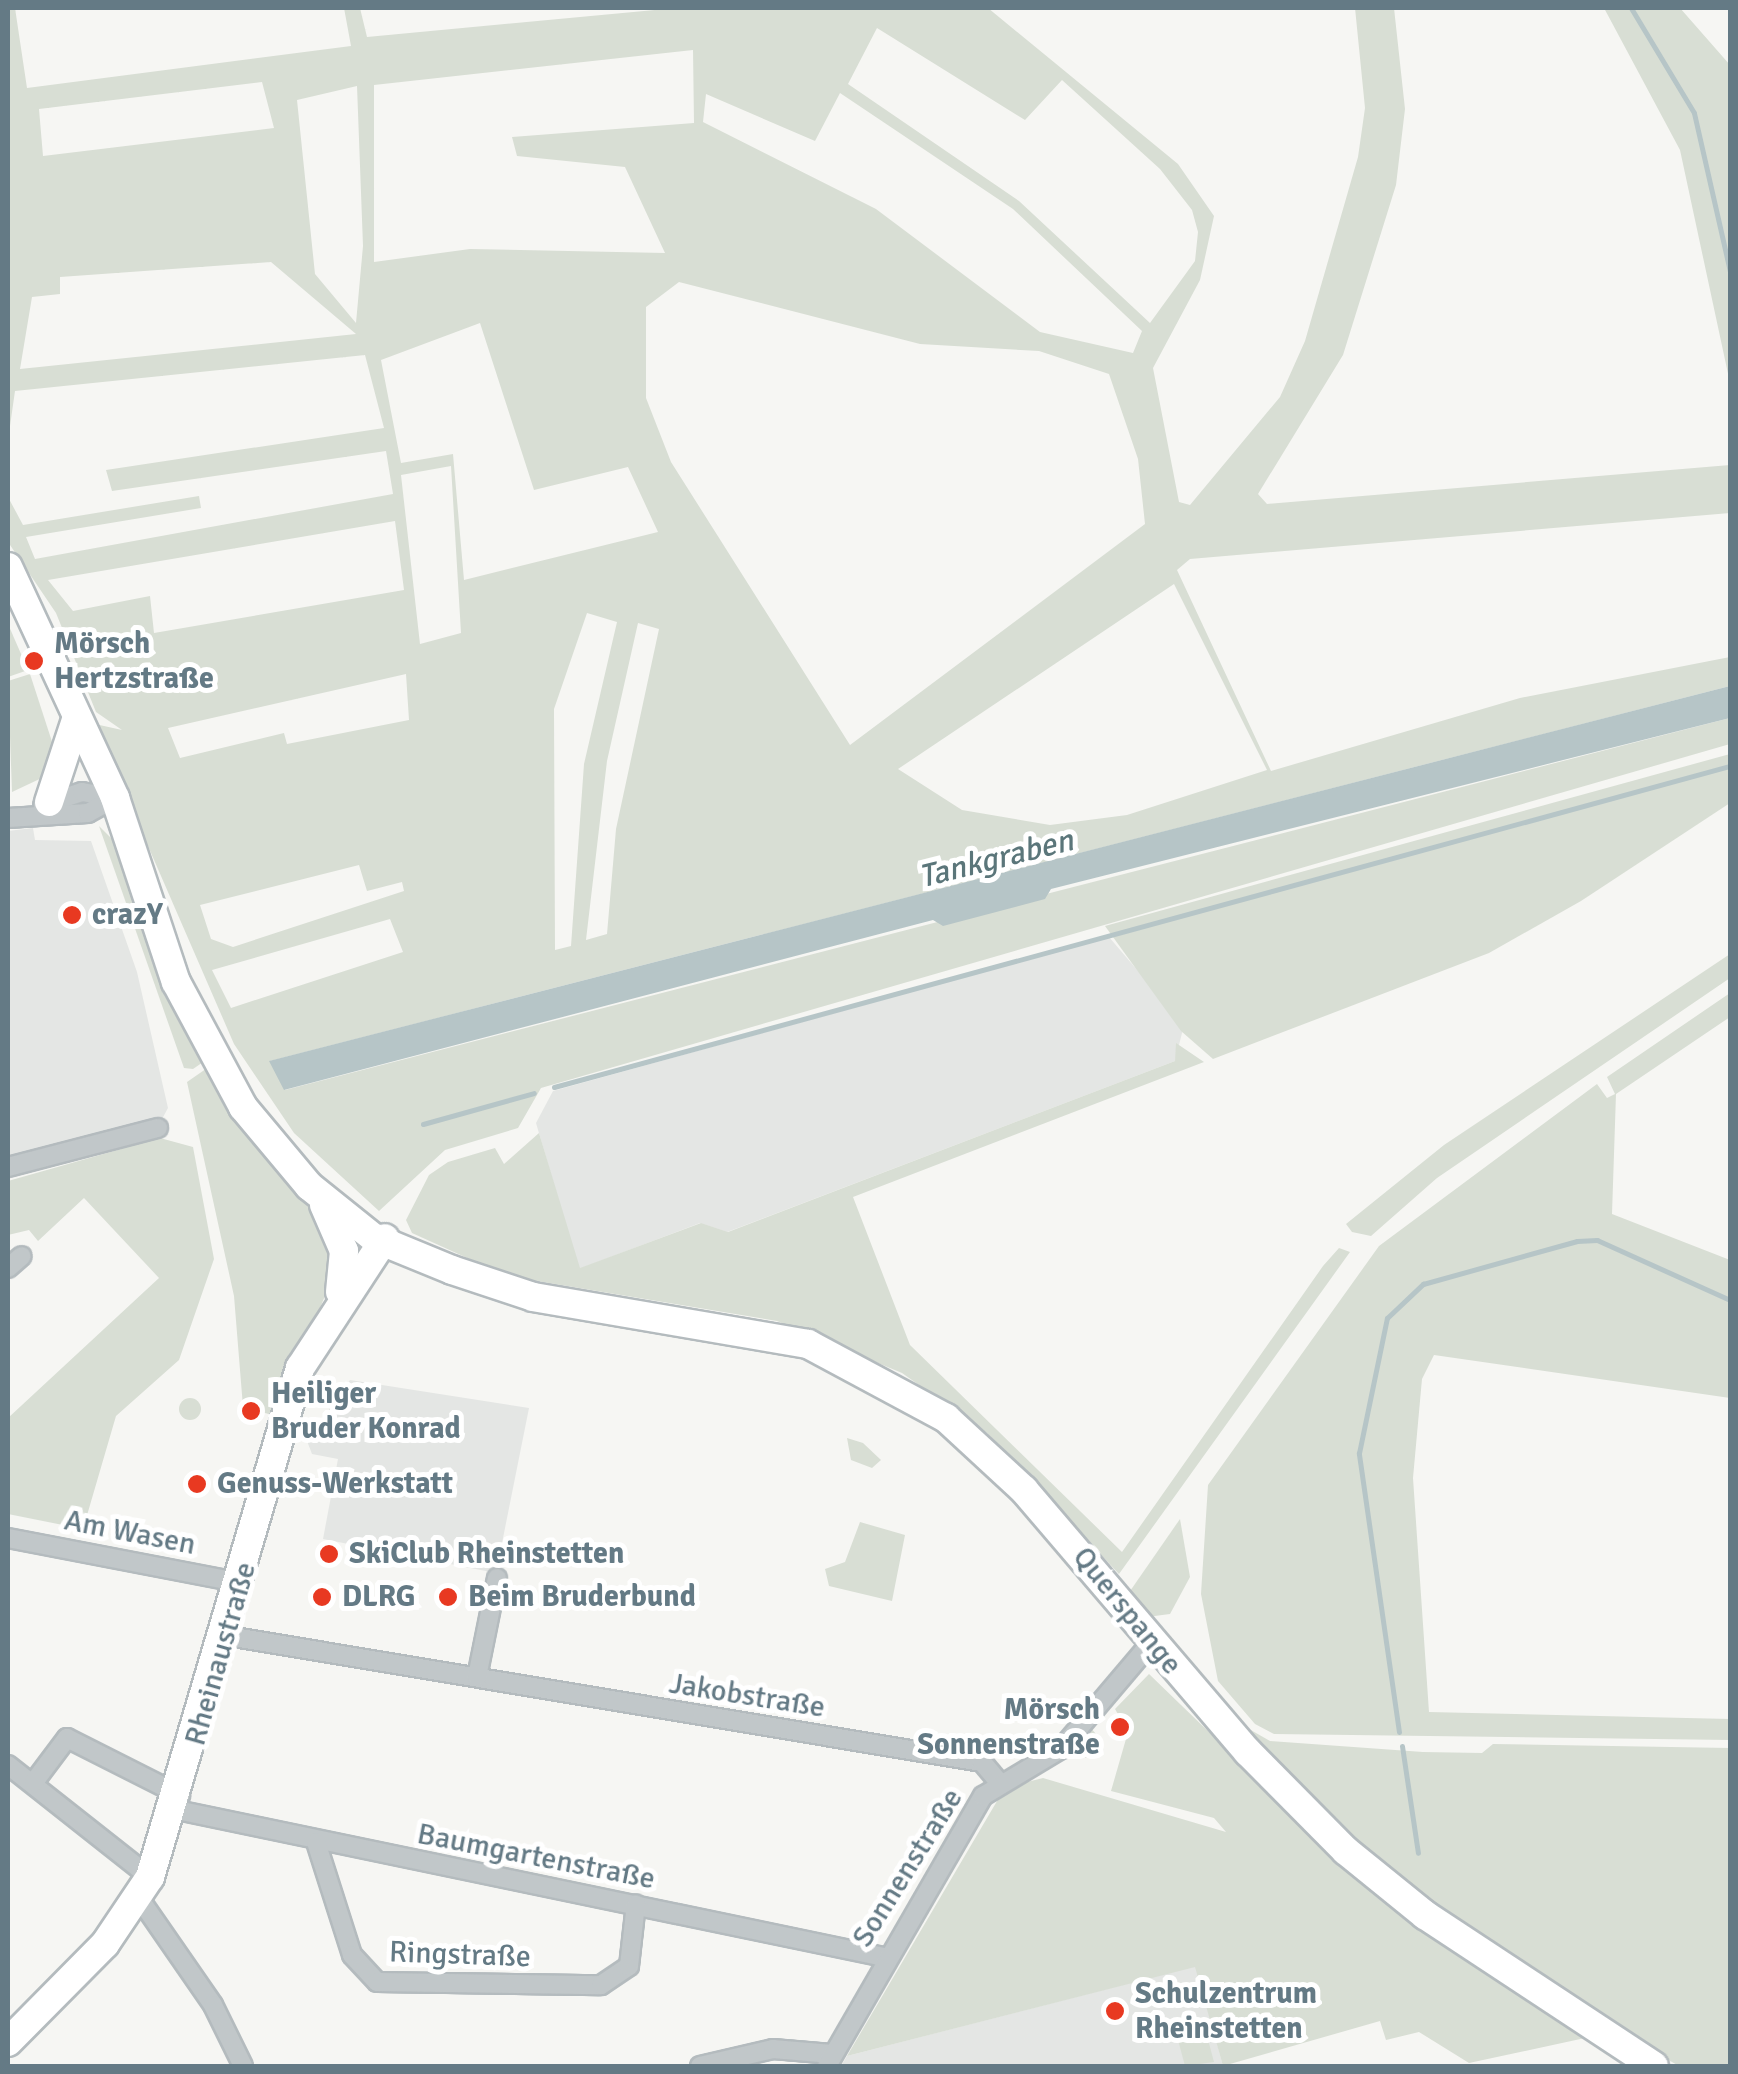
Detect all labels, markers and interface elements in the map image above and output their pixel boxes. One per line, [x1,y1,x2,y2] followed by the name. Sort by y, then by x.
[54,626,214,696] place label: Mörsch Hertzstraße
[23,650,45,672] marker: Mörsch Hertzstraße
[915,821,1077,897] water label: Tankgraben
[92,897,163,933] place label: crazY
[61,904,83,926] marker: crazY
[271,1376,461,1446] place label: Heiliger Bruder Konrad
[240,1400,262,1422] marker: Heiliger Bruder Konrad
[217,1466,453,1502] place label: Genuss-Werkstatt
[186,1473,208,1495] marker: Genuss-Werkstatt
[61,1503,199,1563] street label: Am Wasen
[349,1536,624,1572] place label: SkiClub Rheinstetten
[1065,1540,1189,1682] street label: Querspange
[318,1543,340,1565] marker: SkiClub Rheinstetten
[178,1558,264,1750] street label: Rheinaustraße
[342,1579,415,1615] place label: DLRG
[468,1579,696,1615] place label: Beim Bruderbund
[311,1586,333,1608] marker: DLRG
[437,1586,459,1608] marker: Beim Bruderbund
[667,1666,827,1726] street label: Jakobstraße
[917,1692,1100,1762] place label: Mörsch Sonnenstraße
[1109,1716,1131,1738] marker: Mörsch Sonnenstraße
[845,1782,971,1954] street label: Sonnenstraße
[414,1816,658,1898] street label: Baumgartenstraße
[388,1935,532,1975] street label: Ringstraße
[1135,1976,1317,2046] place label: Schulzentrum Rheinstetten
[1104,2000,1126,2022] marker: Schulzentrum Rheinstetten

